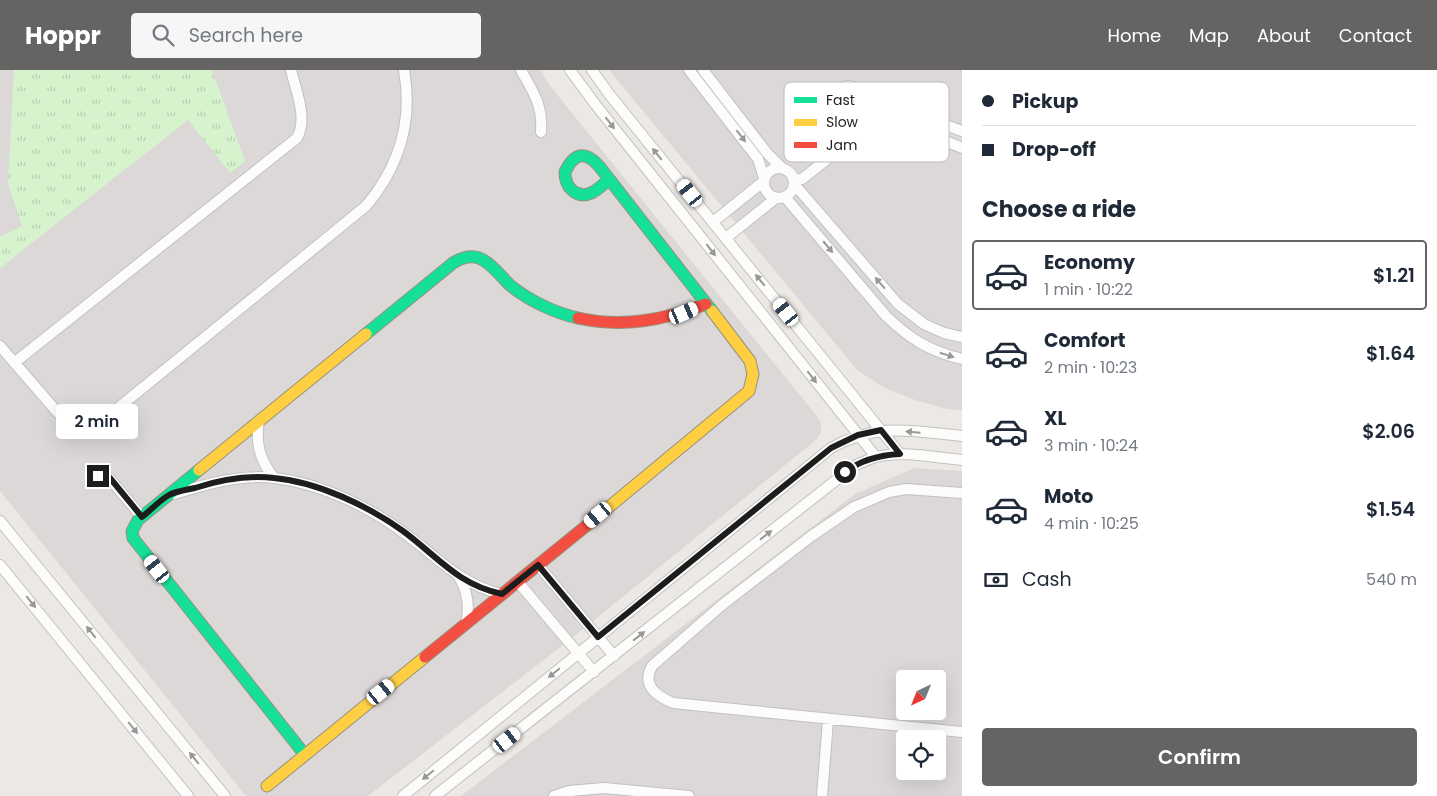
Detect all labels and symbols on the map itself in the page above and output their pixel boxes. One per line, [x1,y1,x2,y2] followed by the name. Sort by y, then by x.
[784,82,949,162] legend
[826,90,855,110] text: Fast
[826,112,859,132] text: Slow
[605,116,616,129] one-way arrow
[735,129,746,142] one-way arrow
[826,135,857,155] text: Jam
[652,147,663,160] one-way arrow
[674,177,705,209] car
[822,241,834,253] one-way arrow
[706,243,717,256] one-way arrow
[754,274,765,287] one-way arrow
[874,277,886,289] one-way arrow
[770,296,801,328] car
[667,300,700,326] car
[939,351,954,359] one-way arrow
[807,370,818,383] one-way arrow
[57,404,139,438] callout: 2 min
[905,427,921,435] one-way arrow
[834,461,856,483] route start
[87,465,109,487] route end
[581,500,614,530] car
[759,530,772,541] one-way arrow
[141,553,172,585] car
[25,596,36,609] one-way arrow
[86,626,97,639] one-way arrow
[632,631,645,642] one-way arrow
[548,667,561,678] one-way arrow
[896,670,946,720] north arrow
[364,677,397,707] car
[128,722,139,735] one-way arrow
[490,725,523,755] car
[189,752,200,765] one-way arrow
[422,770,435,781] one-way arrow

